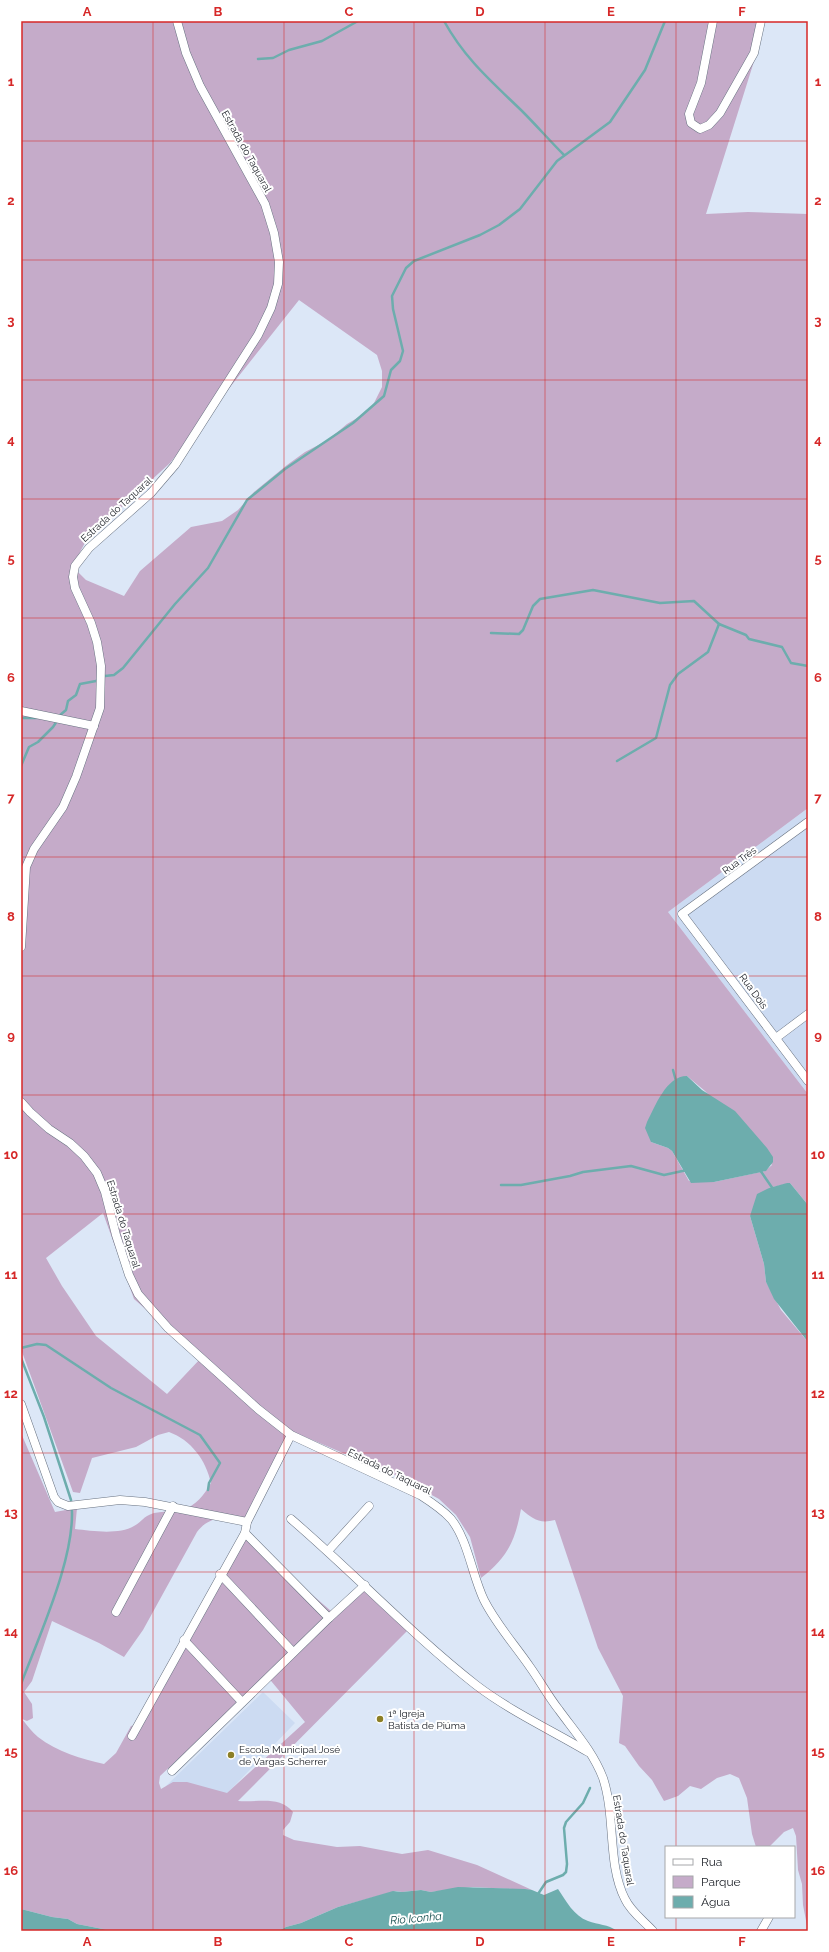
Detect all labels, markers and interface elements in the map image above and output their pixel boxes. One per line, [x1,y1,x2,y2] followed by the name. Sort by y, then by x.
[83,4,92,19] text: A
[214,4,223,19] text: B
[345,4,354,19] text: C
[475,4,485,19] text: D
[607,4,615,19] text: E
[738,4,746,19] text: F
[8,74,15,89] text: 1
[815,74,822,89] text: 1
[220,109,274,194] street label: Estrada do Taquaral
[7,193,15,208] text: 2
[814,193,822,208] text: 2
[7,313,15,328] text: 3
[814,313,822,328] text: 3
[7,432,15,447] text: 4
[814,432,822,447] text: 4
[79,474,154,544] street label: Estrada do Taquaral
[7,551,15,566] text: 5
[814,551,822,566] text: 5
[7,670,15,685] text: 6
[814,670,822,685] text: 6
[7,790,15,805] text: 7
[814,790,822,805] text: 7
[720,844,759,876] street label: Rua Três
[7,909,15,924] text: 8
[814,909,822,924] text: 8
[737,972,770,1011] street label: Rua Dois
[7,1028,15,1043] text: 9
[814,1028,822,1043] text: 9
[4,1147,18,1162] text: 10
[811,1147,825,1162] text: 10
[105,1179,142,1270] street label: Estrada do Taquaral
[5,1267,18,1282] text: 11
[812,1267,825,1282] text: 11
[4,1386,18,1401] text: 12
[811,1386,825,1401] text: 12
[346,1446,434,1497] street label: Estrada do Taquaral
[4,1505,18,1520] text: 13
[811,1505,825,1520] text: 13
[4,1624,18,1639] text: 14
[811,1624,825,1639] text: 14
[388,1708,465,1731] place label: 1ª Igreja Batista de Piúma
[375,1714,385,1724] marker: 1ª Igreja Batista de Piúma
[4,1744,18,1759] text: 15
[239,1744,340,1767] place label: Escola Municipal José de Vargas Scherrer
[811,1744,825,1759] text: 15
[226,1750,236,1760] marker: Escola Municipal José de Vargas Scherrer
[611,1794,636,1886] street label: Estrada do Taquaral
[665,1846,795,1918] legend
[701,1855,722,1869] text: Rua
[4,1863,18,1878] text: 16
[811,1863,825,1878] text: 16
[701,1875,741,1889] text: Parque
[701,1895,730,1909] text: Água
[390,1910,443,1927] water label: Rio Iconha
[83,1934,92,1949] text: A
[214,1934,223,1949] text: B
[345,1934,354,1949] text: C
[475,1934,485,1949] text: D
[607,1934,615,1949] text: E
[738,1934,746,1949] text: F

